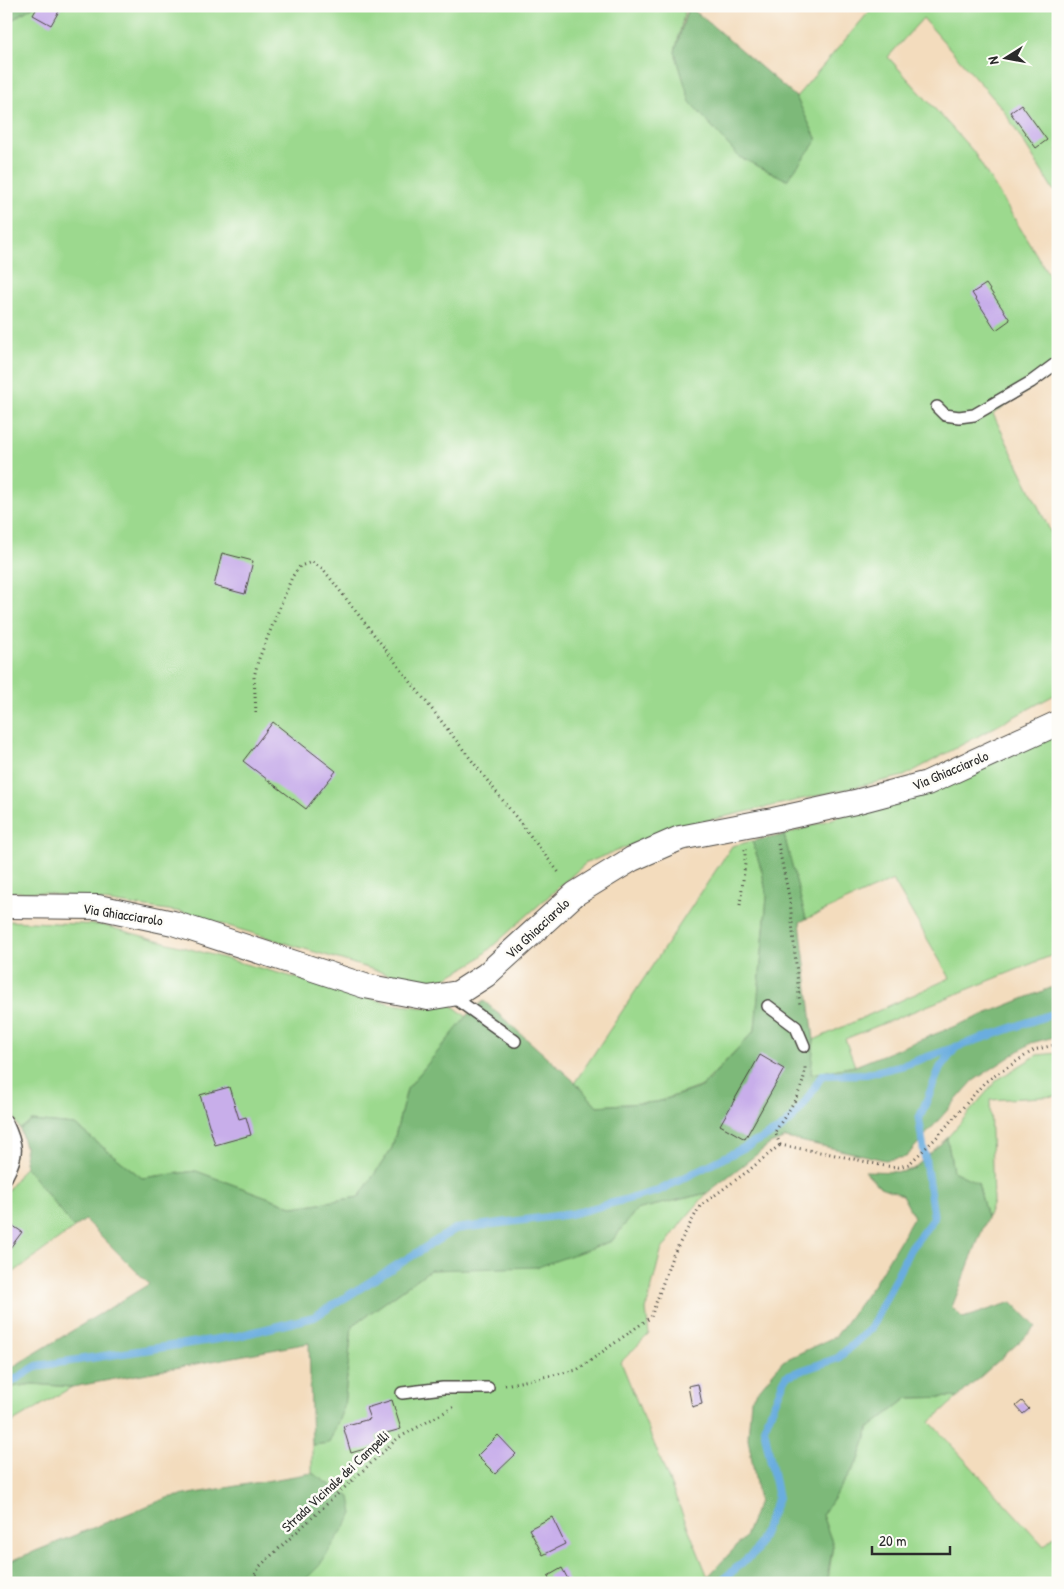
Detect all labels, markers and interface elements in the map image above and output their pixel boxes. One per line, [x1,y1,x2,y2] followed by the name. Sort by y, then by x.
[982,32,1032,82] north arrow
[983,55,1003,66] text: N
[909,745,991,795] street label: Via Ghiacciarolo
[501,893,573,963] street label: Via Ghiacciarolo
[82,898,165,930] street label: Via Ghiacciarolo
[277,1426,394,1537] street label: Strada Vicinale dei Campelli
[872,1524,949,1556] scale bar
[879,1530,906,1551] text: 20 m

